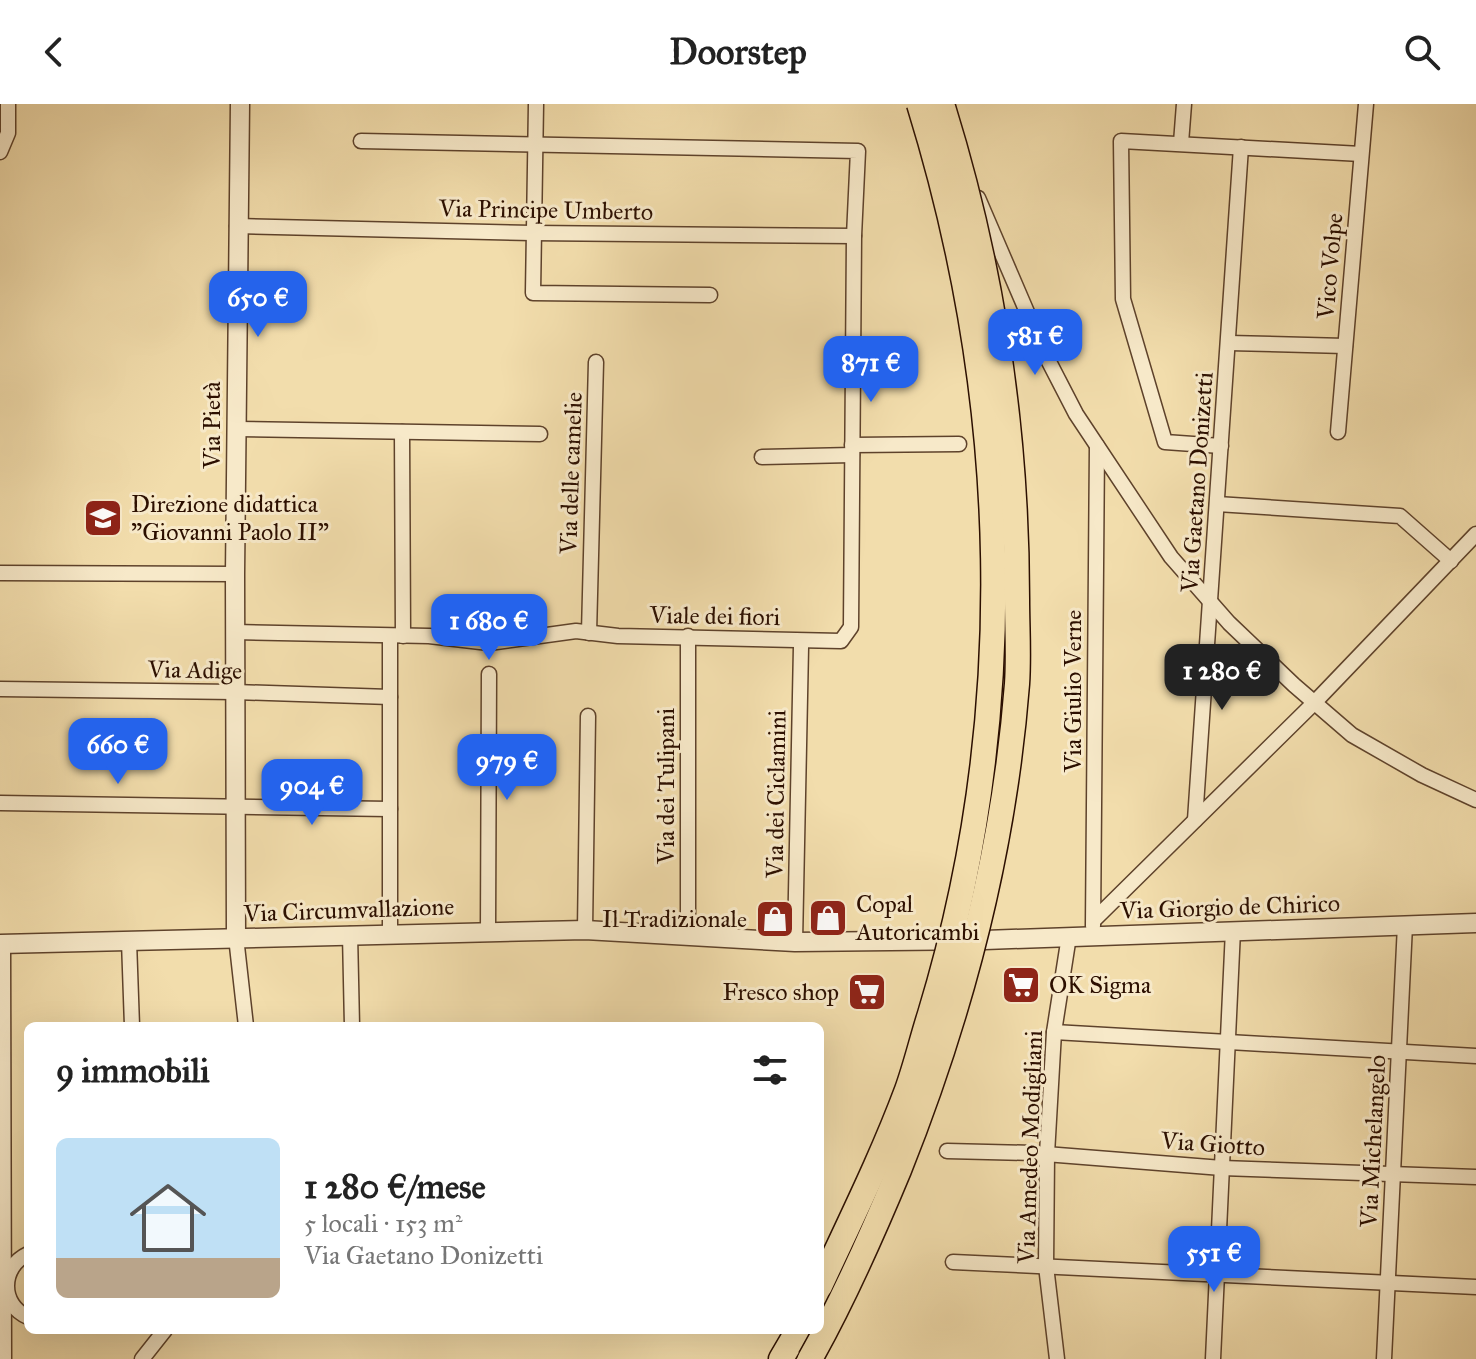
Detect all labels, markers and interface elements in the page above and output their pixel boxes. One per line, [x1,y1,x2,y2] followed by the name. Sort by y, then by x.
[32,30,76,74] icon: back
[669,30,807,74] text: Doorstep
[1400,30,1444,74] icon: search
[438,193,653,227] street label: Via Principe Umberto
[1310,212,1350,321] street label: Vico Volpe
[202,271,314,339] pin: 650 €
[227,281,289,313] text: 650 €
[979,309,1091,377] pin: 581 €
[1006,319,1064,351] text: 581 €
[815,336,927,404] pin: 871 €
[841,346,901,378] text: 871 €
[1174,370,1220,594] street label: Via Gaetano Donizetti
[197,380,227,470] street label: Via Pietà
[553,392,589,555] street label: Via delle camelie
[131,489,329,547] place label: Direzione didattica "Giovanni Paolo II"
[82,497,124,539] school or university icon: Direzione didattica "Giovanni Paolo II"
[415,594,563,662] pin: 1 680 €
[648,600,781,632] street label: Viale dei fiori
[449,604,529,636] text: 1 680 €
[1058,610,1088,773] street label: Via Giulio Verne
[1148,644,1296,712] pin: 1 280 €
[147,654,242,686] street label: Via Adige
[1182,654,1262,686] text: 1 280 €
[651,708,681,865] street label: Via dei Tulipani
[760,709,792,879] street label: Via dei Ciclamini
[62,718,174,786] pin: 660 €
[86,728,150,760] text: 660 €
[451,734,563,802] pin: 979 €
[475,744,539,776] text: 979 €
[256,759,368,827] pin: 904 €
[280,769,344,801] text: 904 €
[1118,888,1341,926] street label: Via Giorgio de Chirico
[855,889,980,947] place label: Copal Autoricambi
[242,891,455,929] street label: Via Circumvallazione
[807,897,849,939] shop icon: Copal Autoricambi
[754,898,796,940] shop icon: Il Tradizionale
[602,904,747,934] place label: Il Tradizionale
[1000,964,1042,1006] supermarket icon: OK Sigma
[1049,970,1152,1000] place label: OK Sigma
[846,971,888,1013] supermarket icon: Fresco shop
[722,977,839,1007] place label: Fresco shop
[1011,1029,1049,1265] street label: Via Amedeo Modigliani
[748,1048,792,1092] icon: filters
[56,1050,210,1091] text: 9 immobili
[1353,1054,1392,1229] street label: Via Michelangelo
[1159,1125,1266,1163] street label: Via Giotto
[304,1166,486,1207] text: 1 280 €/mese
[120,1170,216,1266] icon: home
[304,1207,462,1239] text: 5 locali · 153 m²
[1158,1226,1270,1294] pin: 551 €
[1186,1236,1242,1268] text: 551 €
[304,1239,543,1271] text: Via Gaetano Donizetti

